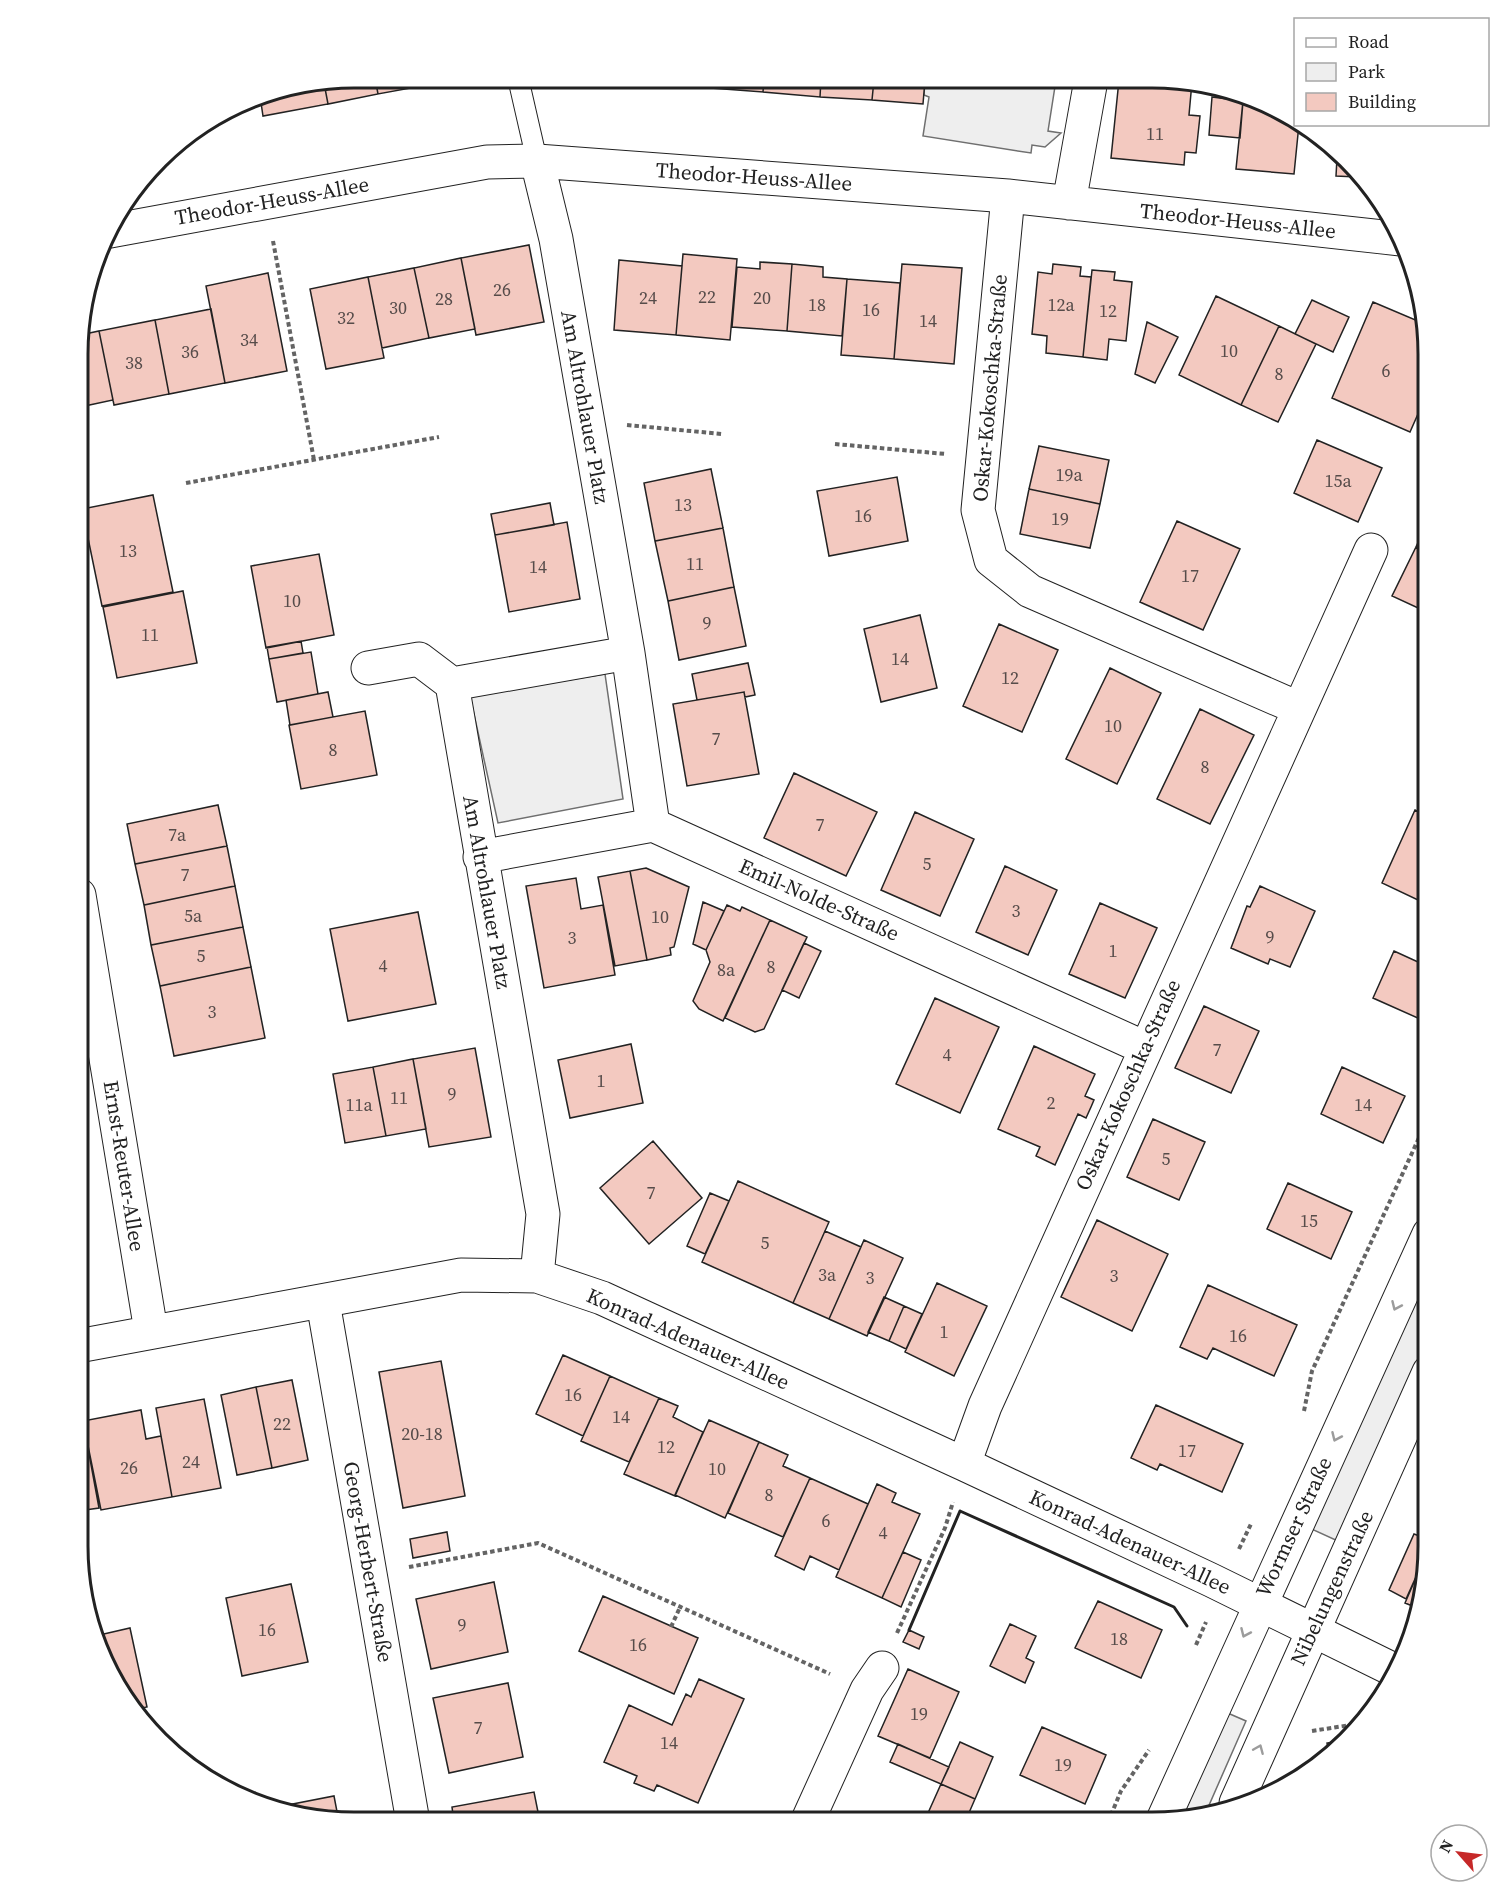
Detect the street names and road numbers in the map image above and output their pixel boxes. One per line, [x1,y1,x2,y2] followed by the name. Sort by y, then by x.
[655,155,853,198] street label: Theodor-Heuss-Allee
[172,169,371,232] street label: Theodor-Heuss-Allee
[1139,196,1337,245] street label: Theodor-Heuss-Allee
[965,273,1014,503] street label: Oskar-Kokoschka-Straße
[554,308,617,506] street label: Am Altrohlauer Platz
[456,793,519,991] street label: Am Altrohlauer Platz
[735,851,904,948] street label: Emil-Nolde-Straße
[1068,975,1187,1195] street label: Oskar-Kokoschka-Straße
[97,1078,152,1254] street label: Ernst-Reuter-Allee
[582,1281,794,1396] street label: Konrad-Adenauer-Allee
[1248,1452,1339,1602] street label: Wormser Straße
[337,1459,400,1665] street label: Georg-Herbert-Straße
[1025,1482,1236,1601] street label: Konrad-Adenauer-Allee
[1283,1506,1380,1670] street label: Nibelungenstraße

